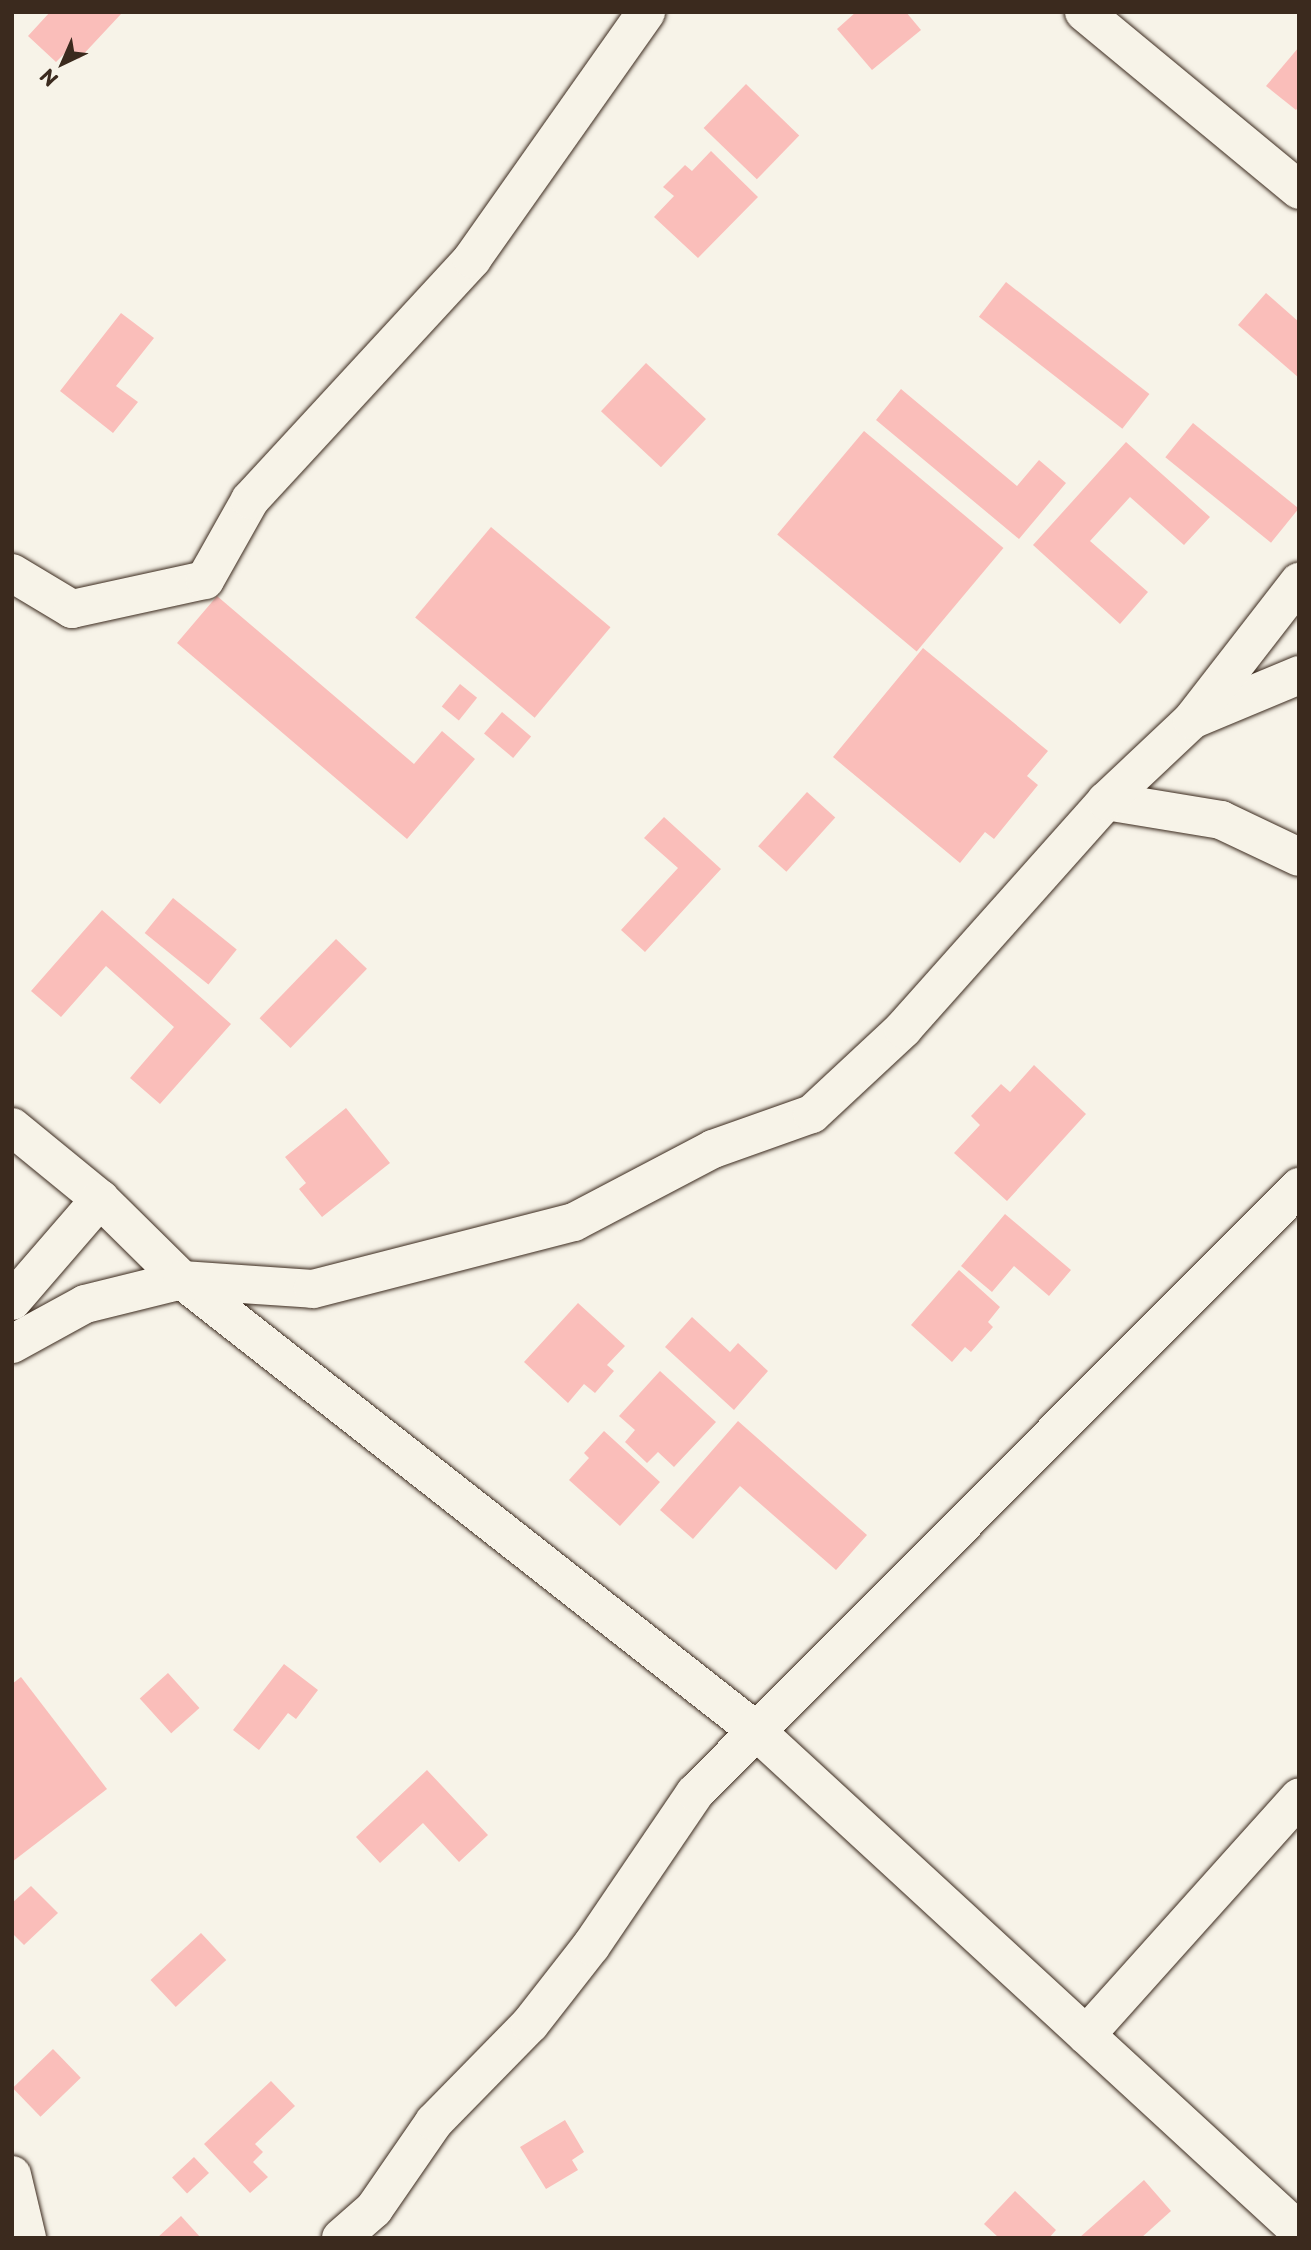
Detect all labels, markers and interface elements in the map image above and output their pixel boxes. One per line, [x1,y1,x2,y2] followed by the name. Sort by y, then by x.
[28,28,98,98] north arrow
[33,63,64,93] text: N

